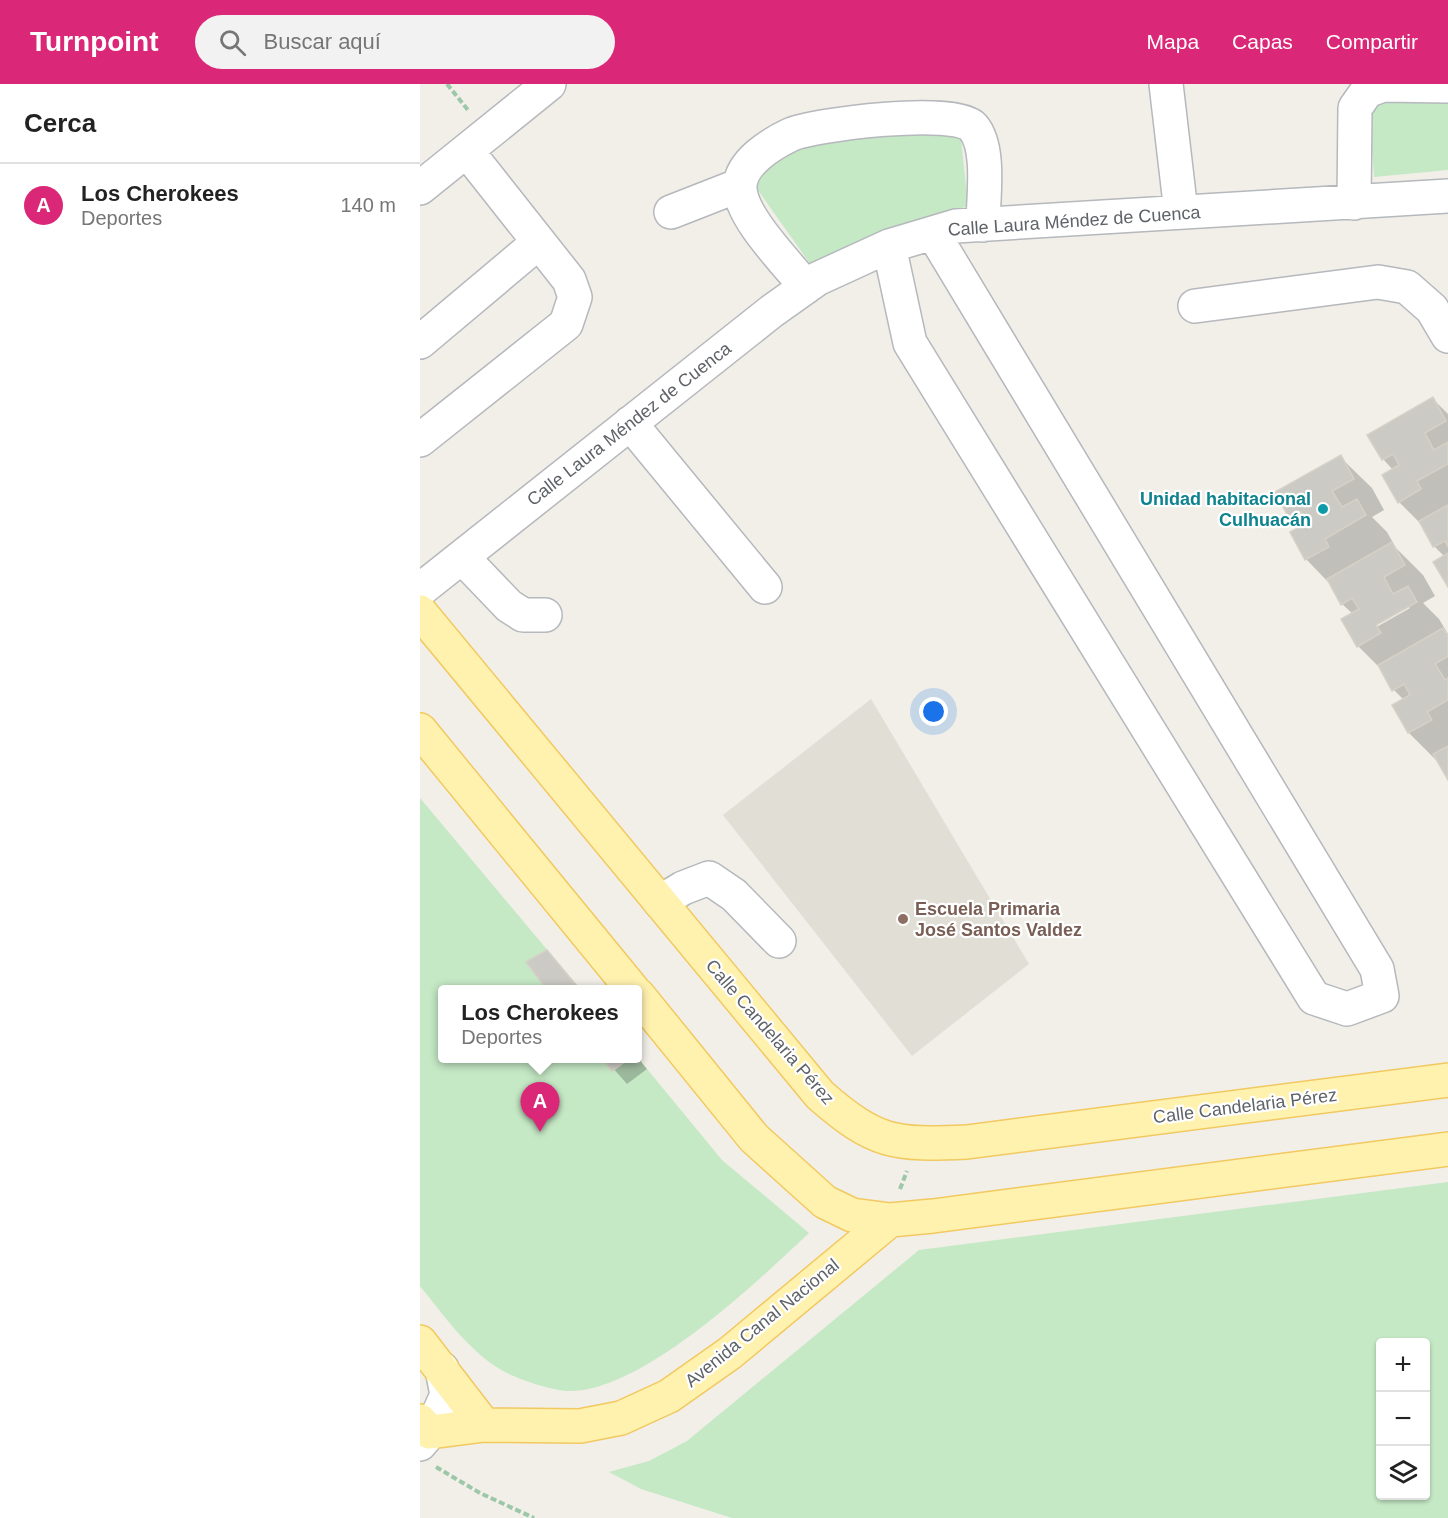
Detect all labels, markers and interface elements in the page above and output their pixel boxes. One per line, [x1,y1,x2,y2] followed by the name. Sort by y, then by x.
[195,15,615,69] search box
[30,26,159,57] text: Turnpoint
[216,26,249,59] icon: search
[264,29,381,54] text: Buscar aquí
[1147,30,1199,53] text: Mapa
[1232,30,1293,53] text: Capas
[1326,30,1418,53] text: Compartir
[24,108,96,138] text: Cerca
[81,181,239,206] text: Los Cherokees
[36,194,51,216] text: A
[340,194,396,216] text: 140 m
[947,202,1202,240] street label: Calle Laura Méndez de Cuenca
[81,207,162,229] text: Deportes
[523,338,736,510] street label: Calle Laura Méndez de Cuenca
[1140,489,1311,530] place label: Unidad habitacional Culhuacán
[1316,502,1330,516] marker: Unidad habitacional Culhuacán
[919,697,948,726] your location
[915,899,1082,940] place label: Escuela Primaria José Santos Valdez
[896,912,910,926] marker: Escuela Primaria José Santos Valdez
[702,956,838,1108] street label: Calle Candelaria Pérez
[438,985,642,1063] popup
[461,1000,619,1025] text: Los Cherokees
[461,1026,542,1048] text: Deportes
[520,1082,560,1132] pin: A
[1152,1085,1338,1127] street label: Calle Candelaria Pérez
[681,1255,843,1391] street label: Avenida Canal Nacional
[1376,1338,1430,1500] map controls
[1376,1338,1430,1392] button: +
[1376,1392,1430,1446] button: −
[1376,1446,1430,1500] button: layers

